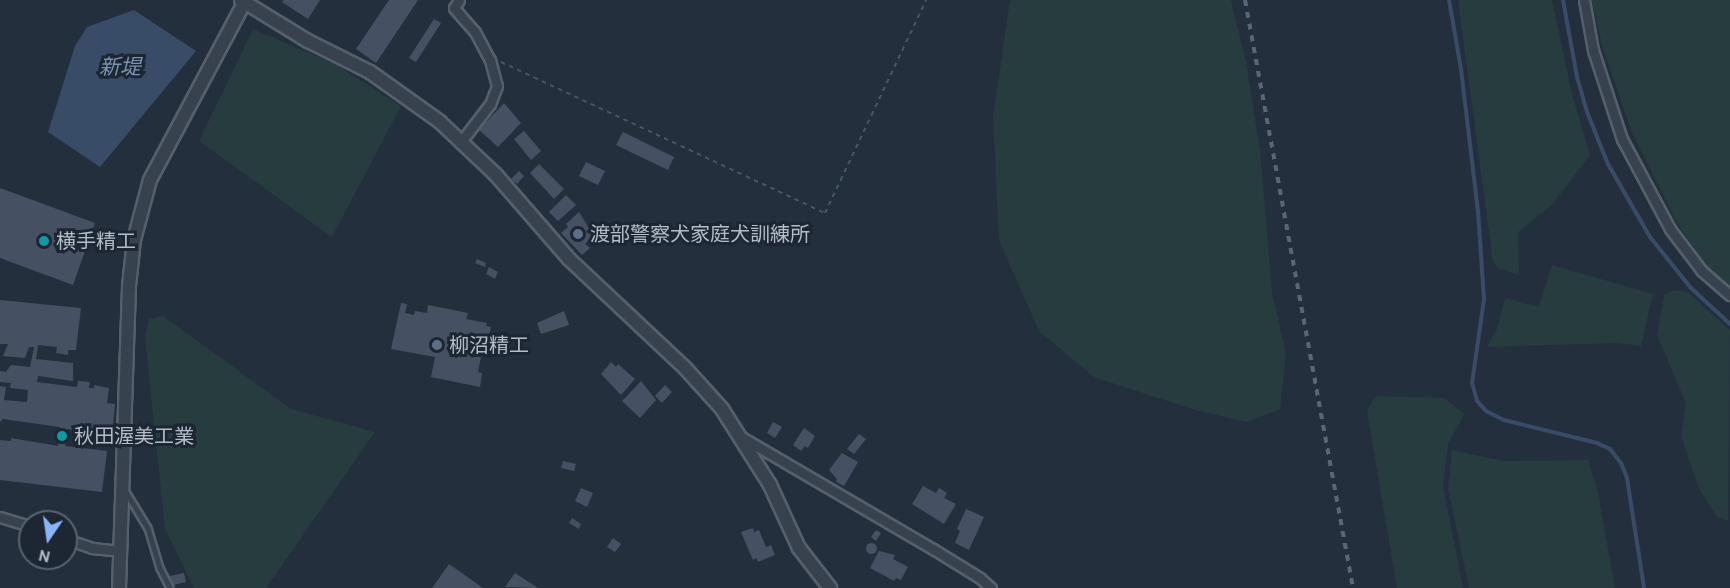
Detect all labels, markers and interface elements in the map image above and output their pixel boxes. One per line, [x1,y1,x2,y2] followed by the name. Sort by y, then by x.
[99,54,141,80] water label: 新堤
[590,222,810,246] place label: 渡部警察犬家庭犬訓練所
[571,227,585,241] marker: 渡部警察犬家庭犬訓練所
[56,229,136,253] place label: 横手精工
[37,234,51,248] marker: 横手精工
[449,333,529,357] place label: 柳沼精工
[430,338,444,352] marker: 柳沼精工
[74,424,194,448] place label: 秋田渥美工業
[55,429,69,443] marker: 秋田渥美工業
[18,510,78,570] north arrow
[37,546,52,567] text: N

